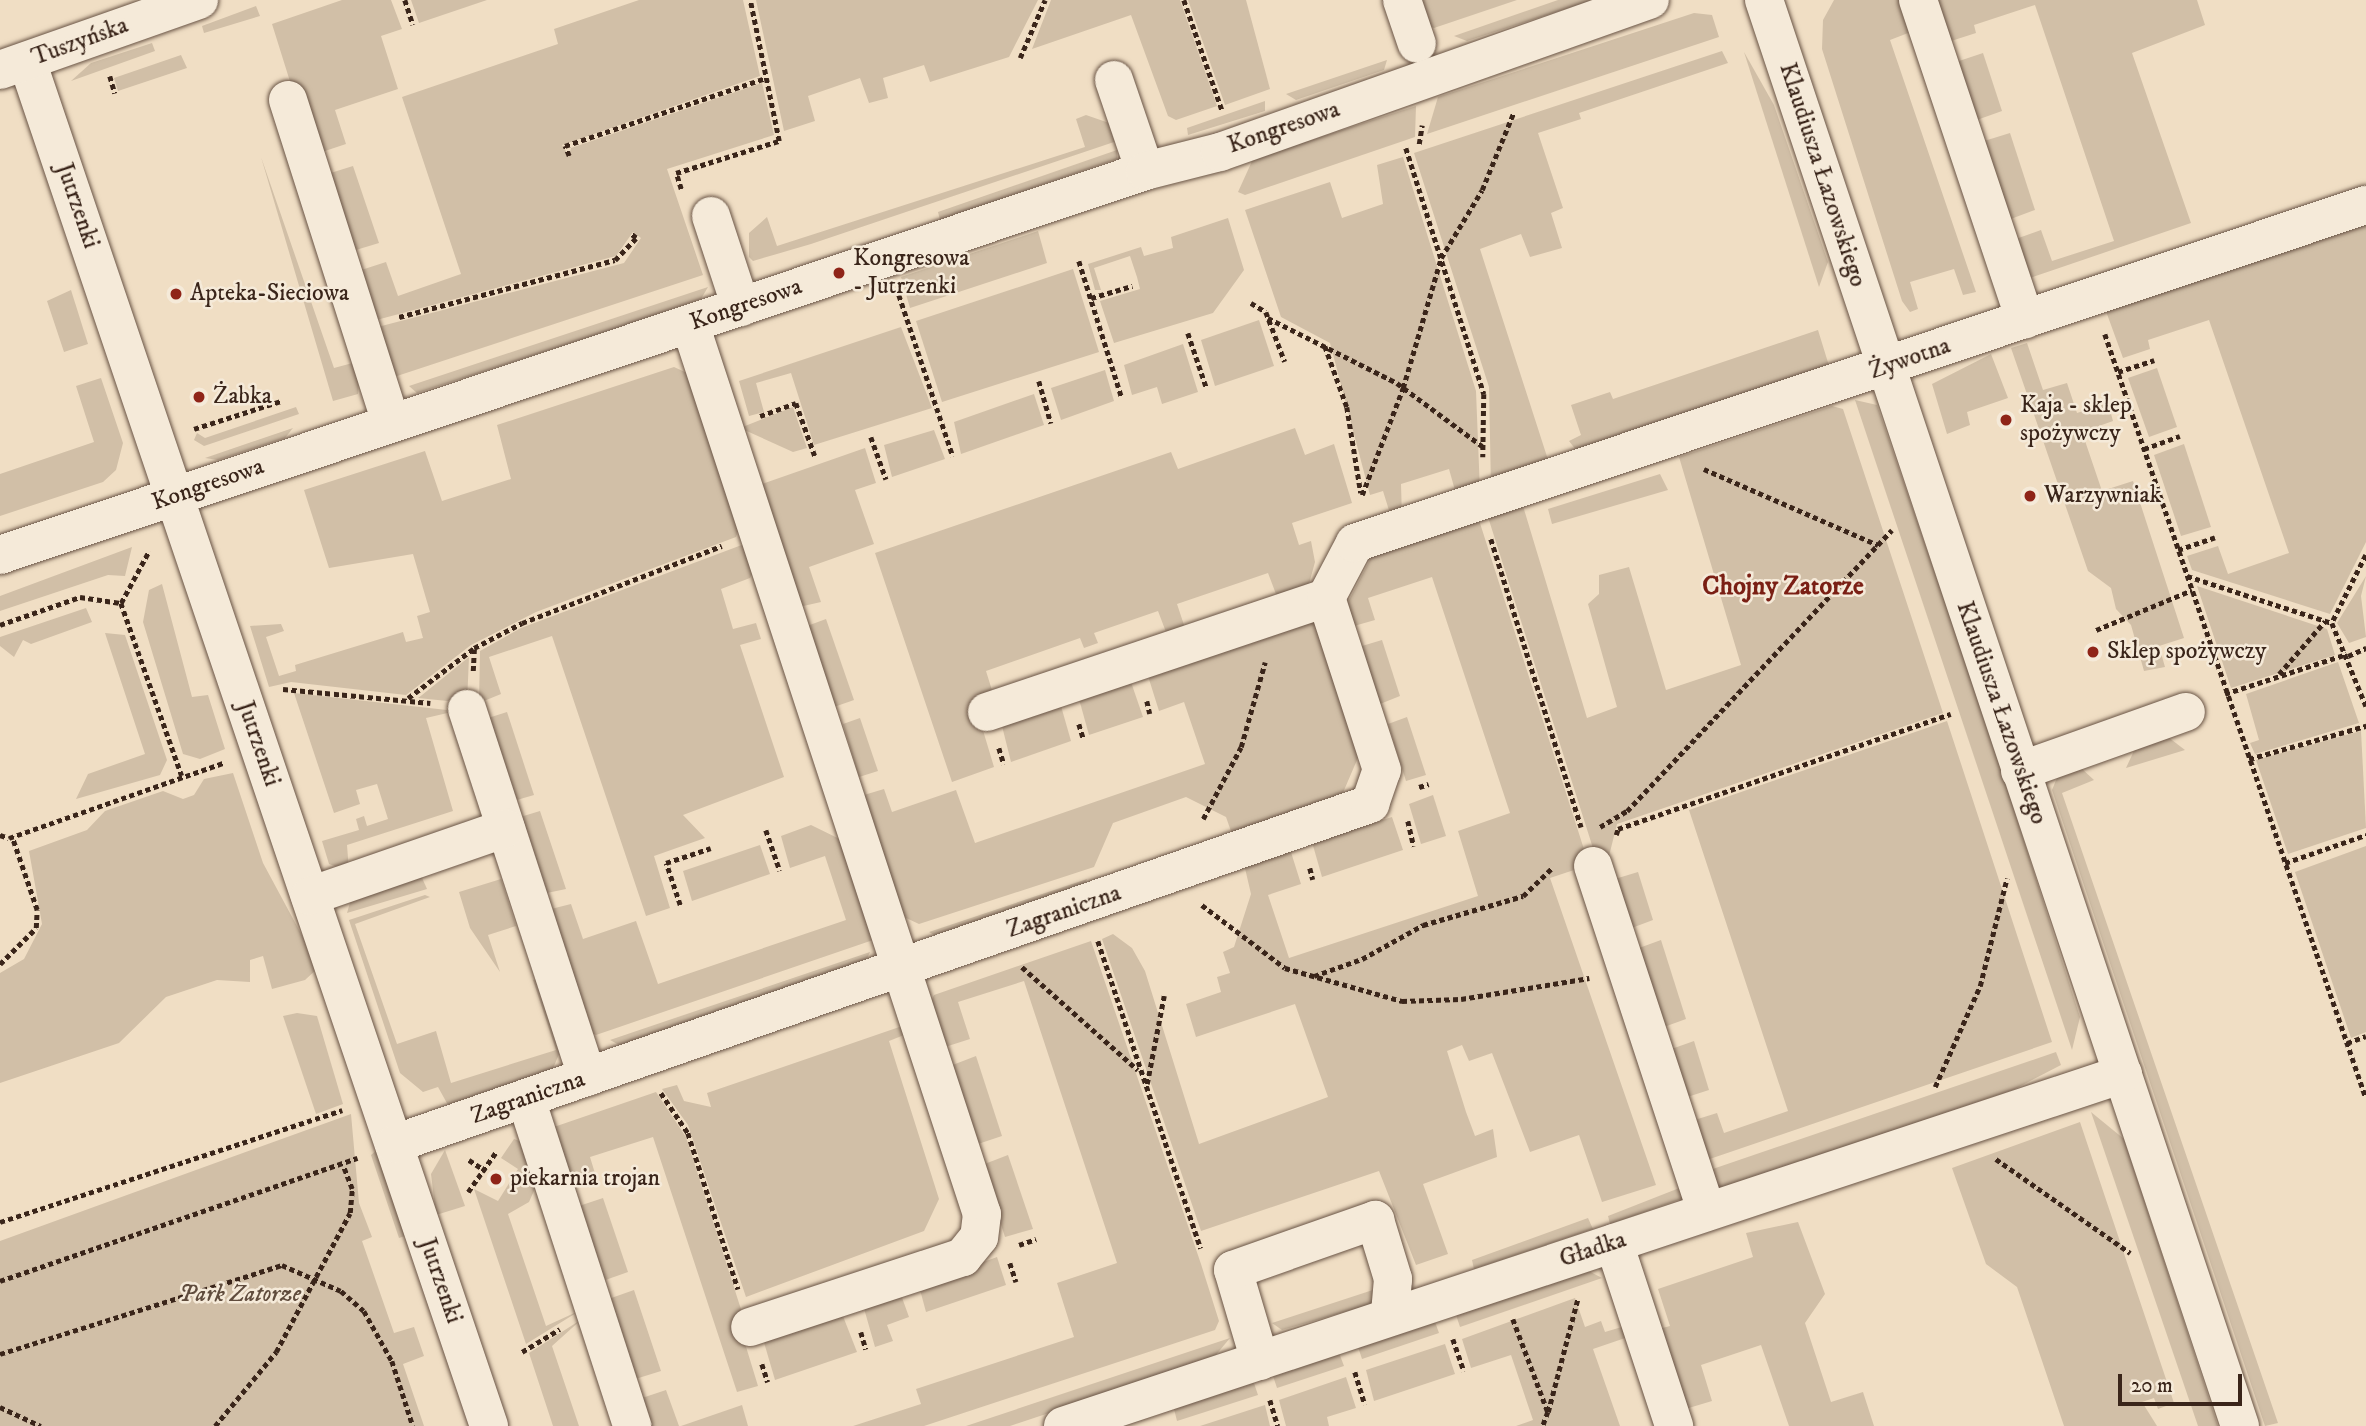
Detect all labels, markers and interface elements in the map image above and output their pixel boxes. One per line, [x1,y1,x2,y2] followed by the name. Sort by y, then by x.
[28,11,132,73] street label: Tuszyńska
[1772,59,1872,291] street label: Klaudiusza Łazowskiego
[1224,95,1344,161] street label: Kongresowa
[49,160,105,252] street label: Jutrzenki
[853,245,970,301] place label: Kongresowa - Jutrzenki
[831,265,847,281] marker: Kongresowa - Jutrzenki
[686,272,806,338] street label: Kongresowa
[190,280,349,308] place label: Apteka-Sieciowa
[168,286,184,302] marker: Apteka-Sieciowa
[1866,332,1954,386] street label: Żywotna
[213,383,272,411] place label: Żabka
[191,389,207,405] marker: Żabka
[2020,392,2132,448] place label: Kaja - sklep spożywczy
[1998,412,2014,428] marker: Kaja - sklep spożywczy
[148,452,268,518] street label: Kongresowa
[2044,482,2162,510] place label: Warzywniak
[2022,488,2038,504] marker: Warzywniak
[1702,571,1864,603] district label: Chojny Zatorze
[1949,598,2053,828] street label: Klaudiusza Łazowskiego
[2107,638,2266,666] place label: Sklep spożywczy
[2085,644,2101,660] marker: Sklep spożywczy
[230,698,286,790] street label: Jutrzenki
[1003,879,1125,945] street label: Zagraniczna
[467,1065,589,1131] street label: Zagraniczna
[510,1165,660,1193] place label: piekarnia trojan
[488,1171,504,1187] marker: piekarnia trojan
[1556,1226,1630,1274] street label: Gładka
[412,1235,468,1327] street label: Jutrzenki
[179,1281,301,1309] park label: Park Zatorze
[2121,1360,2245,1404] scale bar
[2131,1373,2173,1399] text: 20 m

